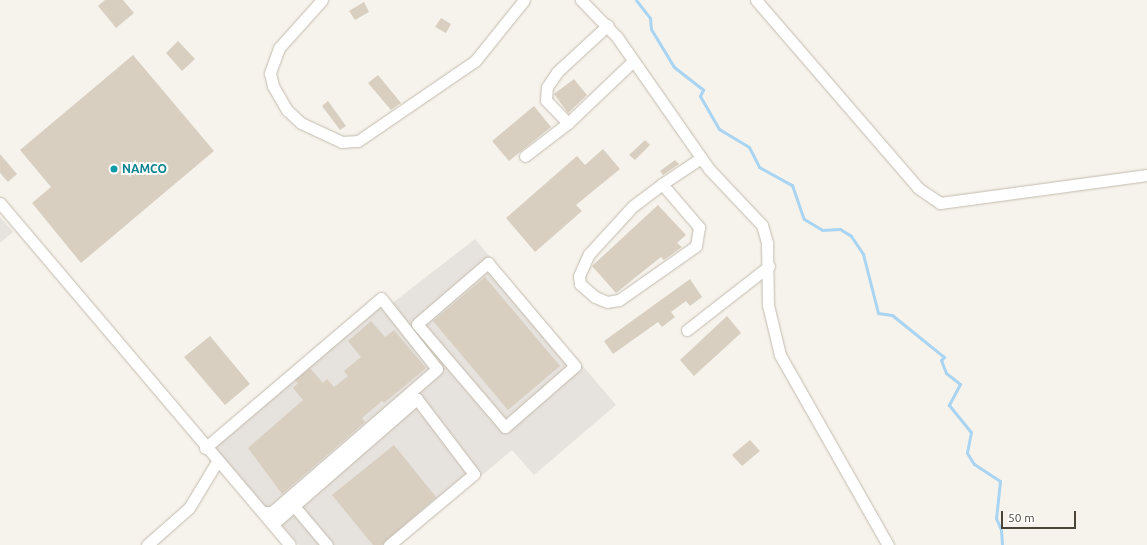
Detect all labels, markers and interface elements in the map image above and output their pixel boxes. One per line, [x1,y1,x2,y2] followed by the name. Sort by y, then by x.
[122,162,167,176] place label: NAMCO
[109,164,119,174] marker: NAMCO
[1003,503,1078,529] scale bar
[1008,511,1035,524] text: 50 m

